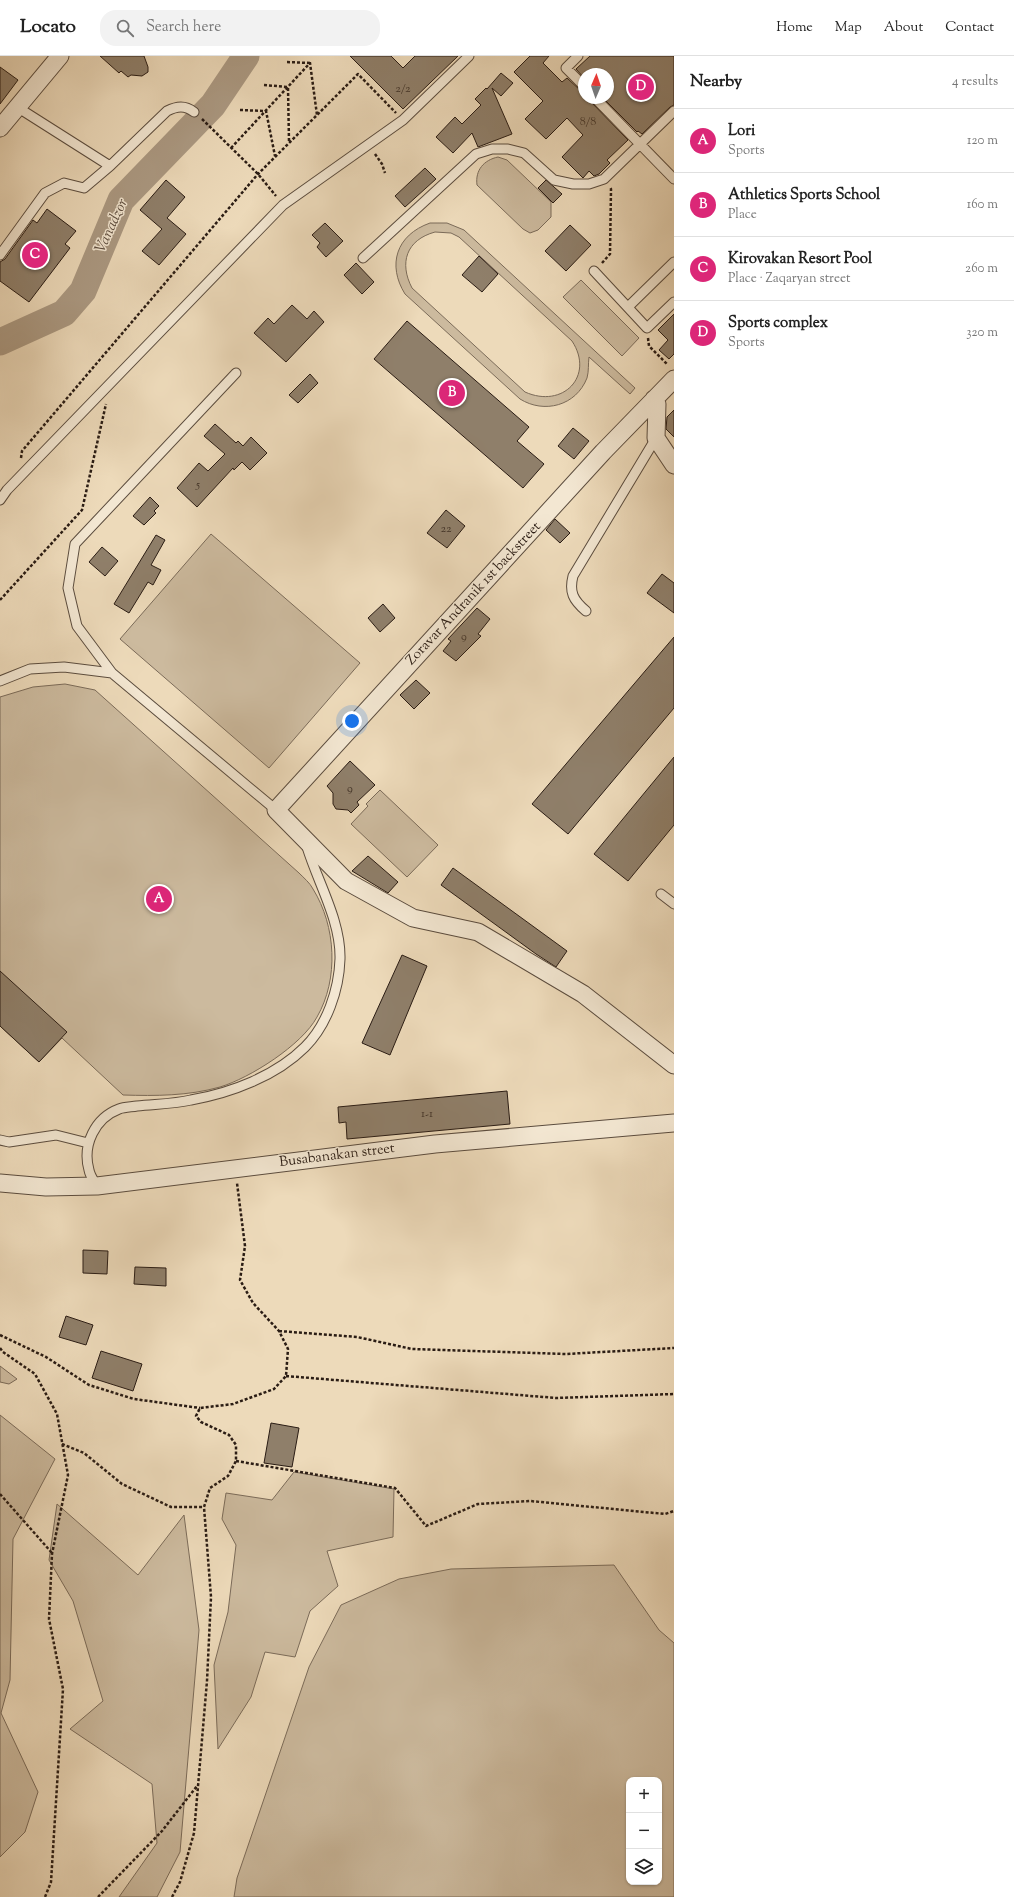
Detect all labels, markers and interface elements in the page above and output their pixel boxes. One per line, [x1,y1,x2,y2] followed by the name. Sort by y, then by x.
[100,10,380,46] search box
[20,14,76,41] text: Locato
[114,17,136,39] icon: search
[146,17,221,38] text: Search here
[776,18,813,38] text: Home
[835,18,862,38] text: Map
[884,18,923,38] text: About
[945,18,994,38] text: Contact
[578,68,614,104] north arrow
[690,70,742,94] text: Nearby
[628,72,654,102] pin: D
[952,73,998,91] text: 4 results
[395,80,411,98] house number: 2/2
[580,113,596,131] house number: 8/8
[728,121,755,142] text: Lori
[698,132,708,150] text: A
[967,132,998,150] text: 120 m
[728,142,765,160] text: Sports
[728,185,880,206] text: Athletics Sports School
[90,195,134,257] water label: Vanadzor
[699,196,707,214] text: B
[967,196,998,214] text: 160 m
[728,206,757,224] text: Place
[22,240,48,270] pin: C
[728,249,872,270] text: Kirovakan Resort Pool
[698,260,708,278] text: C
[965,260,998,278] text: 260 m
[728,270,850,288] text: Place · Zaqaryan street
[728,313,828,334] text: Sports complex
[698,324,708,342] text: D
[966,324,998,342] text: 320 m
[728,334,765,352] text: Sports
[439,378,465,408] pin: B
[195,476,200,494] house number: 5
[402,518,546,670] street label: Zoravar Andranik 1st backstreet
[440,520,452,538] house number: 22
[461,628,467,646] house number: 9
[342,711,362,731] your location
[347,780,353,798] house number: 9
[146,884,172,914] pin: A
[421,1105,433,1123] house number: 1-1
[278,1139,396,1173] street label: Busabanakan street
[626,1777,662,1885] map controls
[626,1777,662,1813] button: +
[626,1813,662,1849] button: −
[626,1849,662,1885] button: layers

